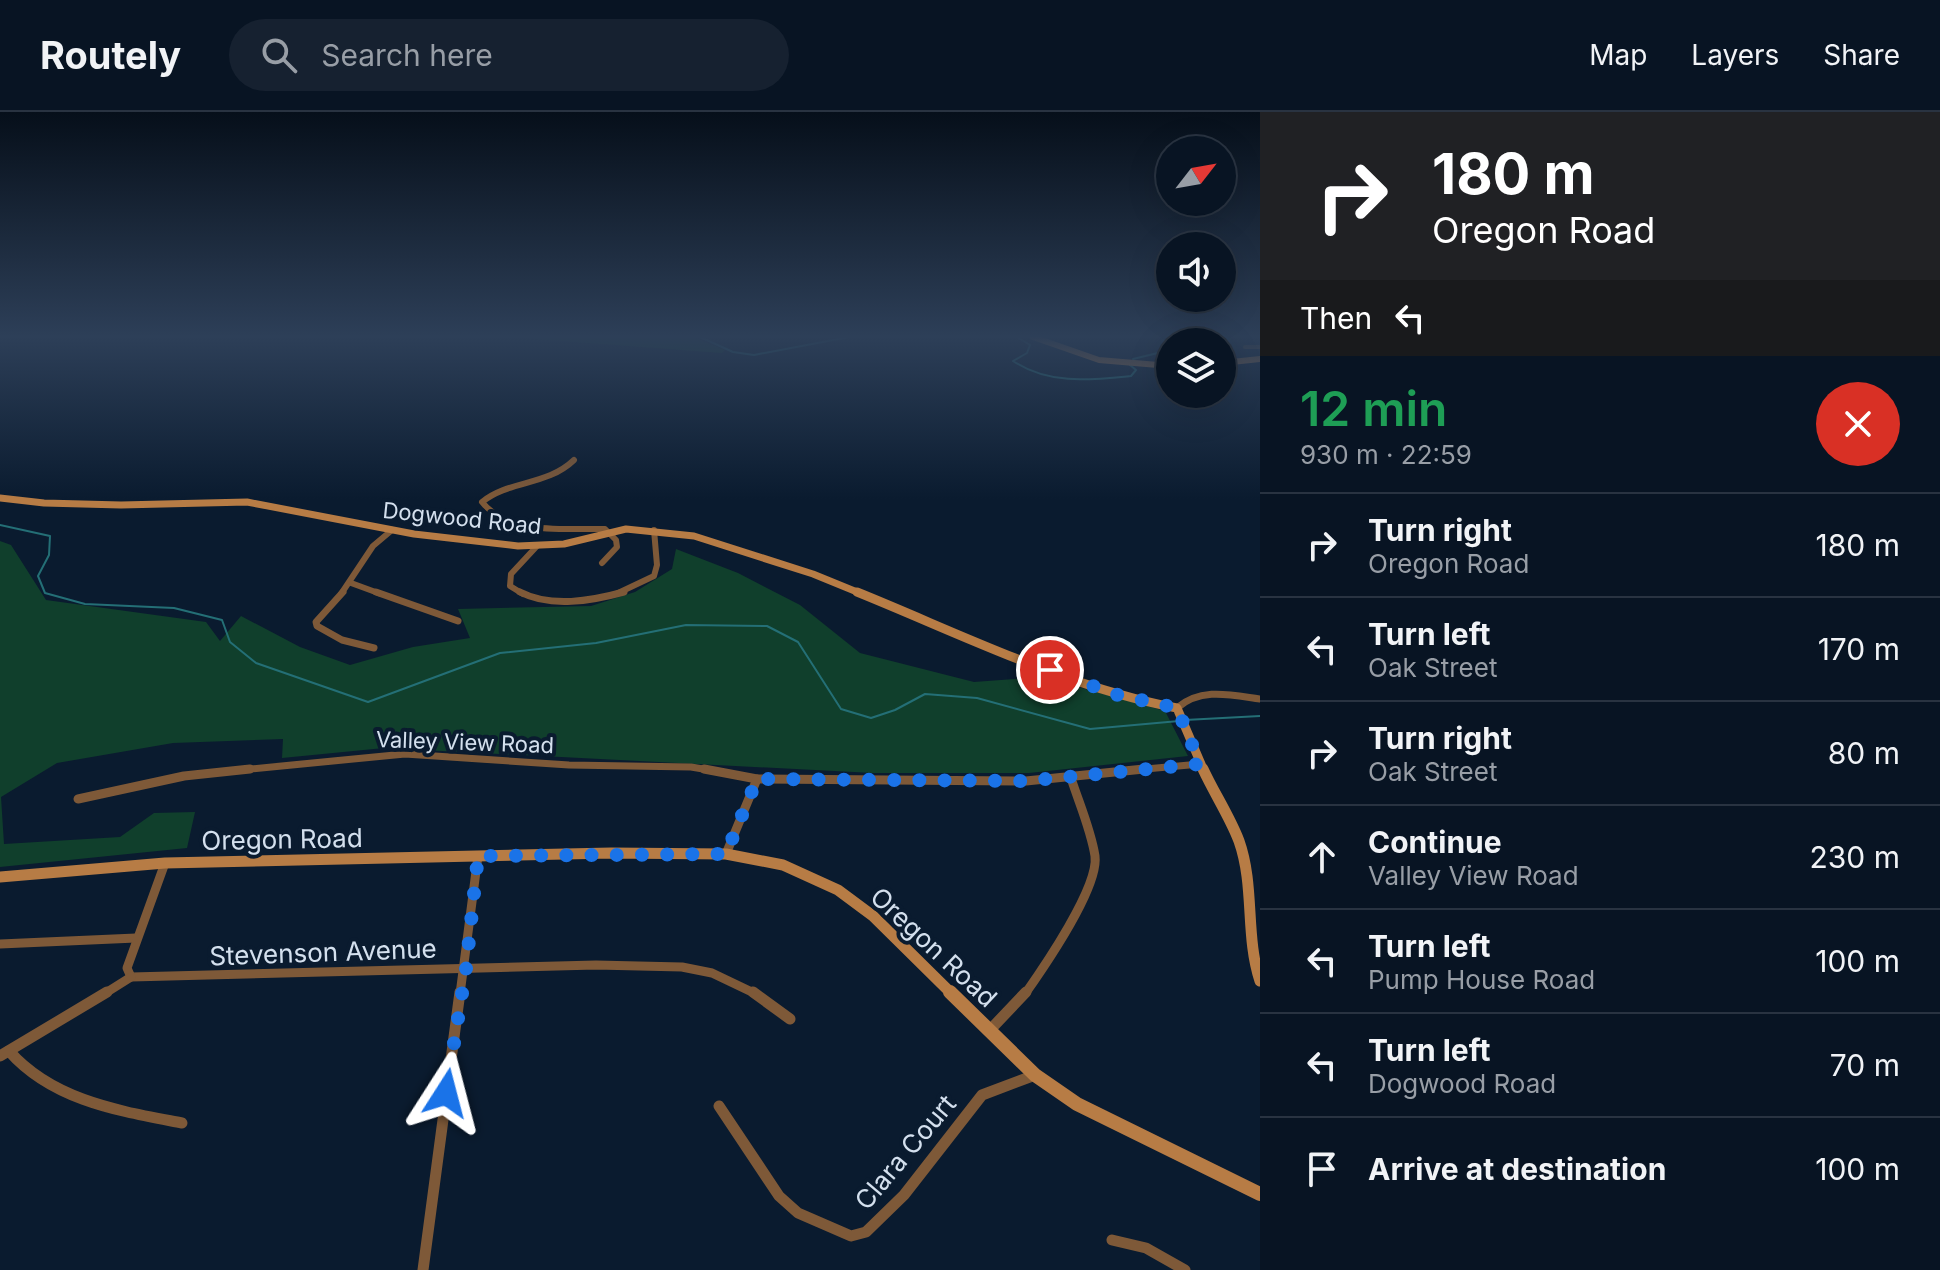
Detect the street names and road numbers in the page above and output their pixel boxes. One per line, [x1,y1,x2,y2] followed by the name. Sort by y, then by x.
[381,497,543,539] street label: Dogwood Road
[375,726,555,758] street label: Valley View Road
[201,822,363,856] street label: Oregon Road
[864,881,1004,1013] street label: Oregon Road
[209,933,437,971] street label: Stevenson Avenue
[848,1088,962,1216] street label: Clara Court

